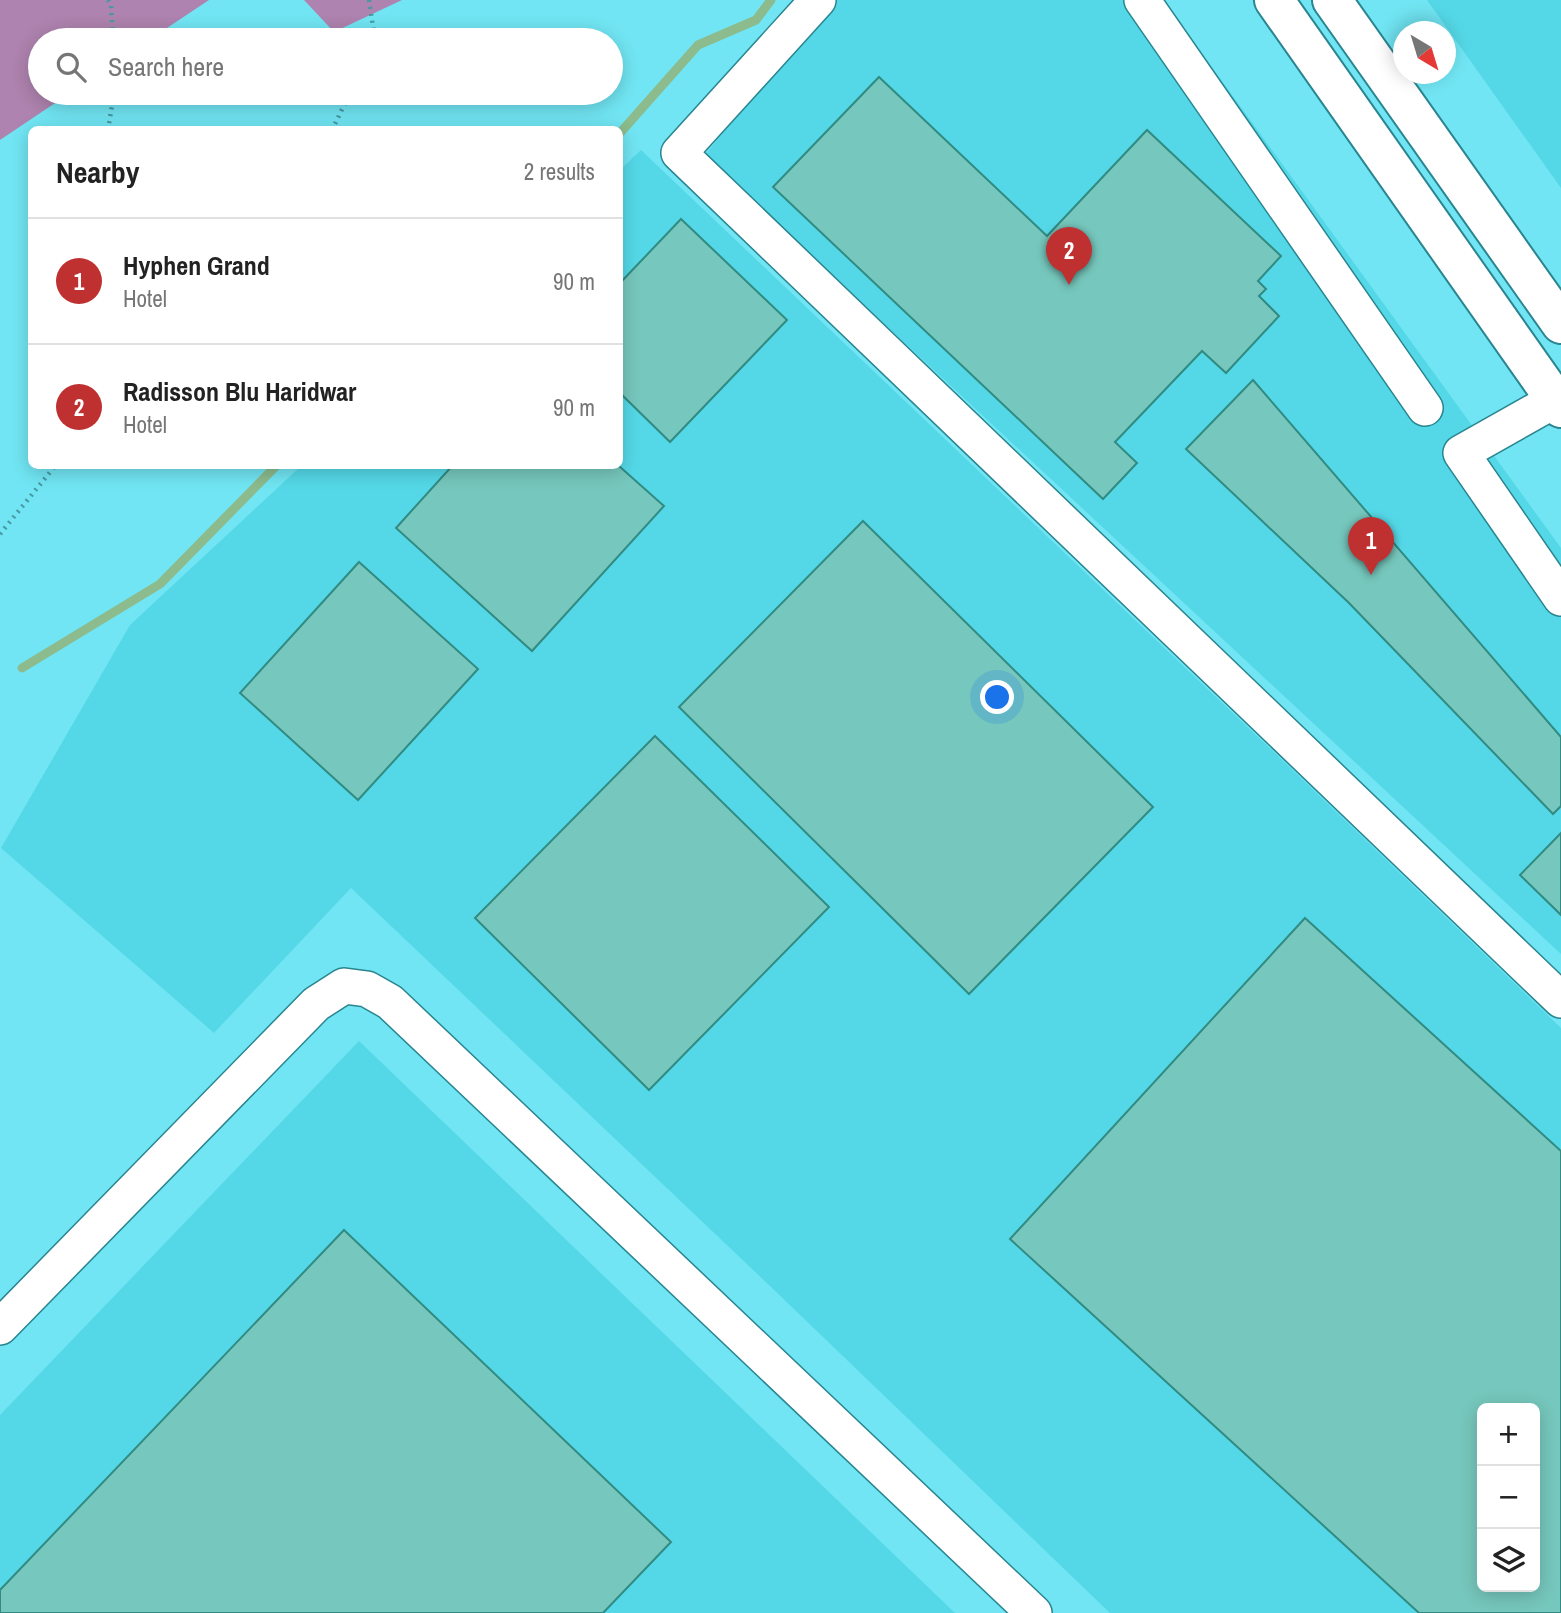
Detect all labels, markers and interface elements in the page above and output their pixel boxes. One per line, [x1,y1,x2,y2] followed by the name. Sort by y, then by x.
[1393,21,1456,84] north arrow
[28,28,623,105] search box
[52,48,90,86] icon: search
[108,49,224,84] text: Search here
[56,152,139,192] text: Nearby
[524,156,595,187] text: 2 results
[1046,227,1092,285] pin: 2
[123,248,270,283] text: Hyphen Grand
[74,266,84,297] text: 1
[553,266,595,297] text: 90 m
[123,283,167,314] text: Hotel
[123,374,356,409] text: Radisson Blu Haridwar
[74,392,84,423] text: 2
[553,392,595,423] text: 90 m
[123,409,167,440] text: Hotel
[1348,517,1394,575] pin: 1
[980,680,1014,714] your location
[1477,1403,1540,1592] map controls
[1477,1403,1540,1466] button: +
[1477,1466,1540,1529] button: −
[1477,1529,1540,1592] button: layers

